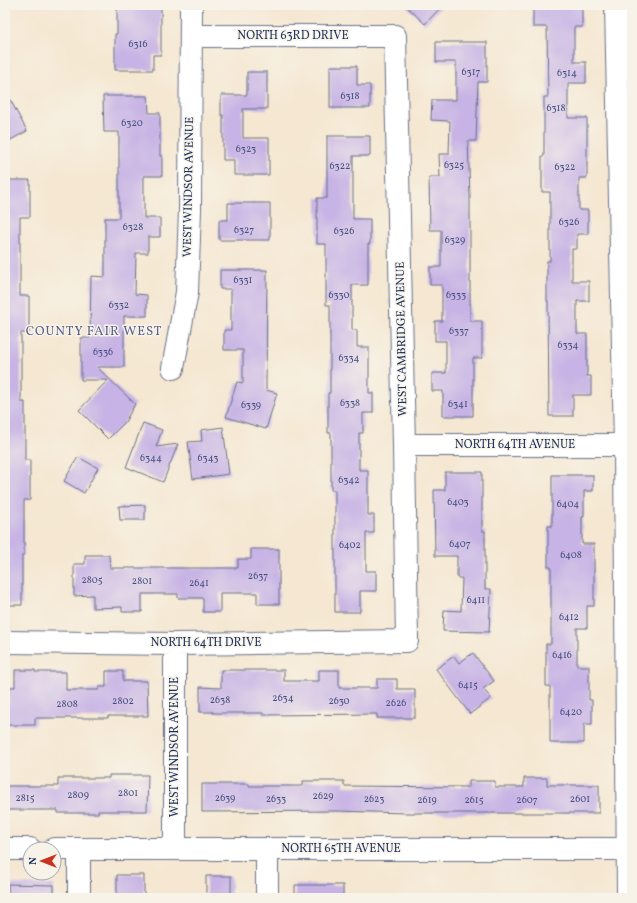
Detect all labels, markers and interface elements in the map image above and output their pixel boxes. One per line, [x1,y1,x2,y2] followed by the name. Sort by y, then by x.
[237,28,349,44] street label: NORTH 63RD DRIVE
[129,37,148,51] house number: 6316
[462,65,481,79] house number: 6317
[557,66,577,80] house number: 6314
[340,89,360,103] house number: 6318
[546,101,566,115] house number: 6318
[121,116,143,130] house number: 6320
[180,117,198,257] street label: WEST WINDSOR AVENUE
[236,142,256,156] house number: 6323
[444,158,464,172] house number: 6325
[330,159,350,173] house number: 6322
[555,160,575,174] house number: 6322
[559,215,579,229] house number: 6326
[123,220,143,234] house number: 6328
[234,223,254,237] house number: 6327
[334,224,354,238] house number: 6326
[445,233,465,247] house number: 6329
[393,261,411,417] street label: WEST CAMBRIDGE AVENUE
[234,273,253,287] house number: 6331
[329,288,349,302] house number: 6330
[446,288,466,302] house number: 6333
[109,298,129,312] house number: 6332
[26,323,162,341] district label: COUNTY FAIR WEST
[449,324,469,338] house number: 6337
[557,338,579,352] house number: 6334
[93,345,113,359] house number: 6336
[338,351,360,365] house number: 6334
[340,396,360,410] house number: 6338
[448,397,468,411] house number: 6341
[241,398,261,412] house number: 6339
[455,437,575,453] street label: NORTH 64TH AVENUE
[140,451,162,465] house number: 6344
[198,451,218,465] house number: 6343
[338,473,360,487] house number: 6342
[447,495,469,509] house number: 6403
[557,497,579,511] house number: 6404
[449,537,471,551] house number: 6407
[339,538,361,552] house number: 6402
[560,548,582,562] house number: 6408
[248,569,268,583] house number: 2637
[81,573,103,587] house number: 2805
[132,574,152,588] house number: 2801
[189,576,209,590] house number: 2641
[467,593,485,607] house number: 6411
[559,610,579,624] house number: 6412
[151,635,261,651] street label: NORTH 64TH DRIVE
[552,648,572,662] house number: 6416
[167,677,183,817] street label: WEST WINDSOR AVENUE
[458,678,478,692] house number: 6415
[272,691,294,705] house number: 2634
[210,693,230,707] house number: 2638
[112,694,134,708] house number: 2802
[328,694,350,708] house number: 2630
[386,696,406,710] house number: 2626
[56,697,78,711] house number: 2808
[560,705,582,719] house number: 6420
[118,786,138,800] house number: 2801
[67,788,89,802] house number: 2809
[313,789,333,803] house number: 2629
[15,791,35,805] house number: 2815
[215,791,235,805] house number: 2639
[266,792,286,806] house number: 2633
[364,792,384,806] house number: 2623
[570,792,590,806] house number: 2601
[417,793,437,807] house number: 2619
[464,793,484,807] house number: 2615
[516,793,538,807] house number: 2607
[22,841,62,881] north arrow
[281,841,401,857] street label: NORTH 65TH AVENUE
[26,857,41,865] text: N

